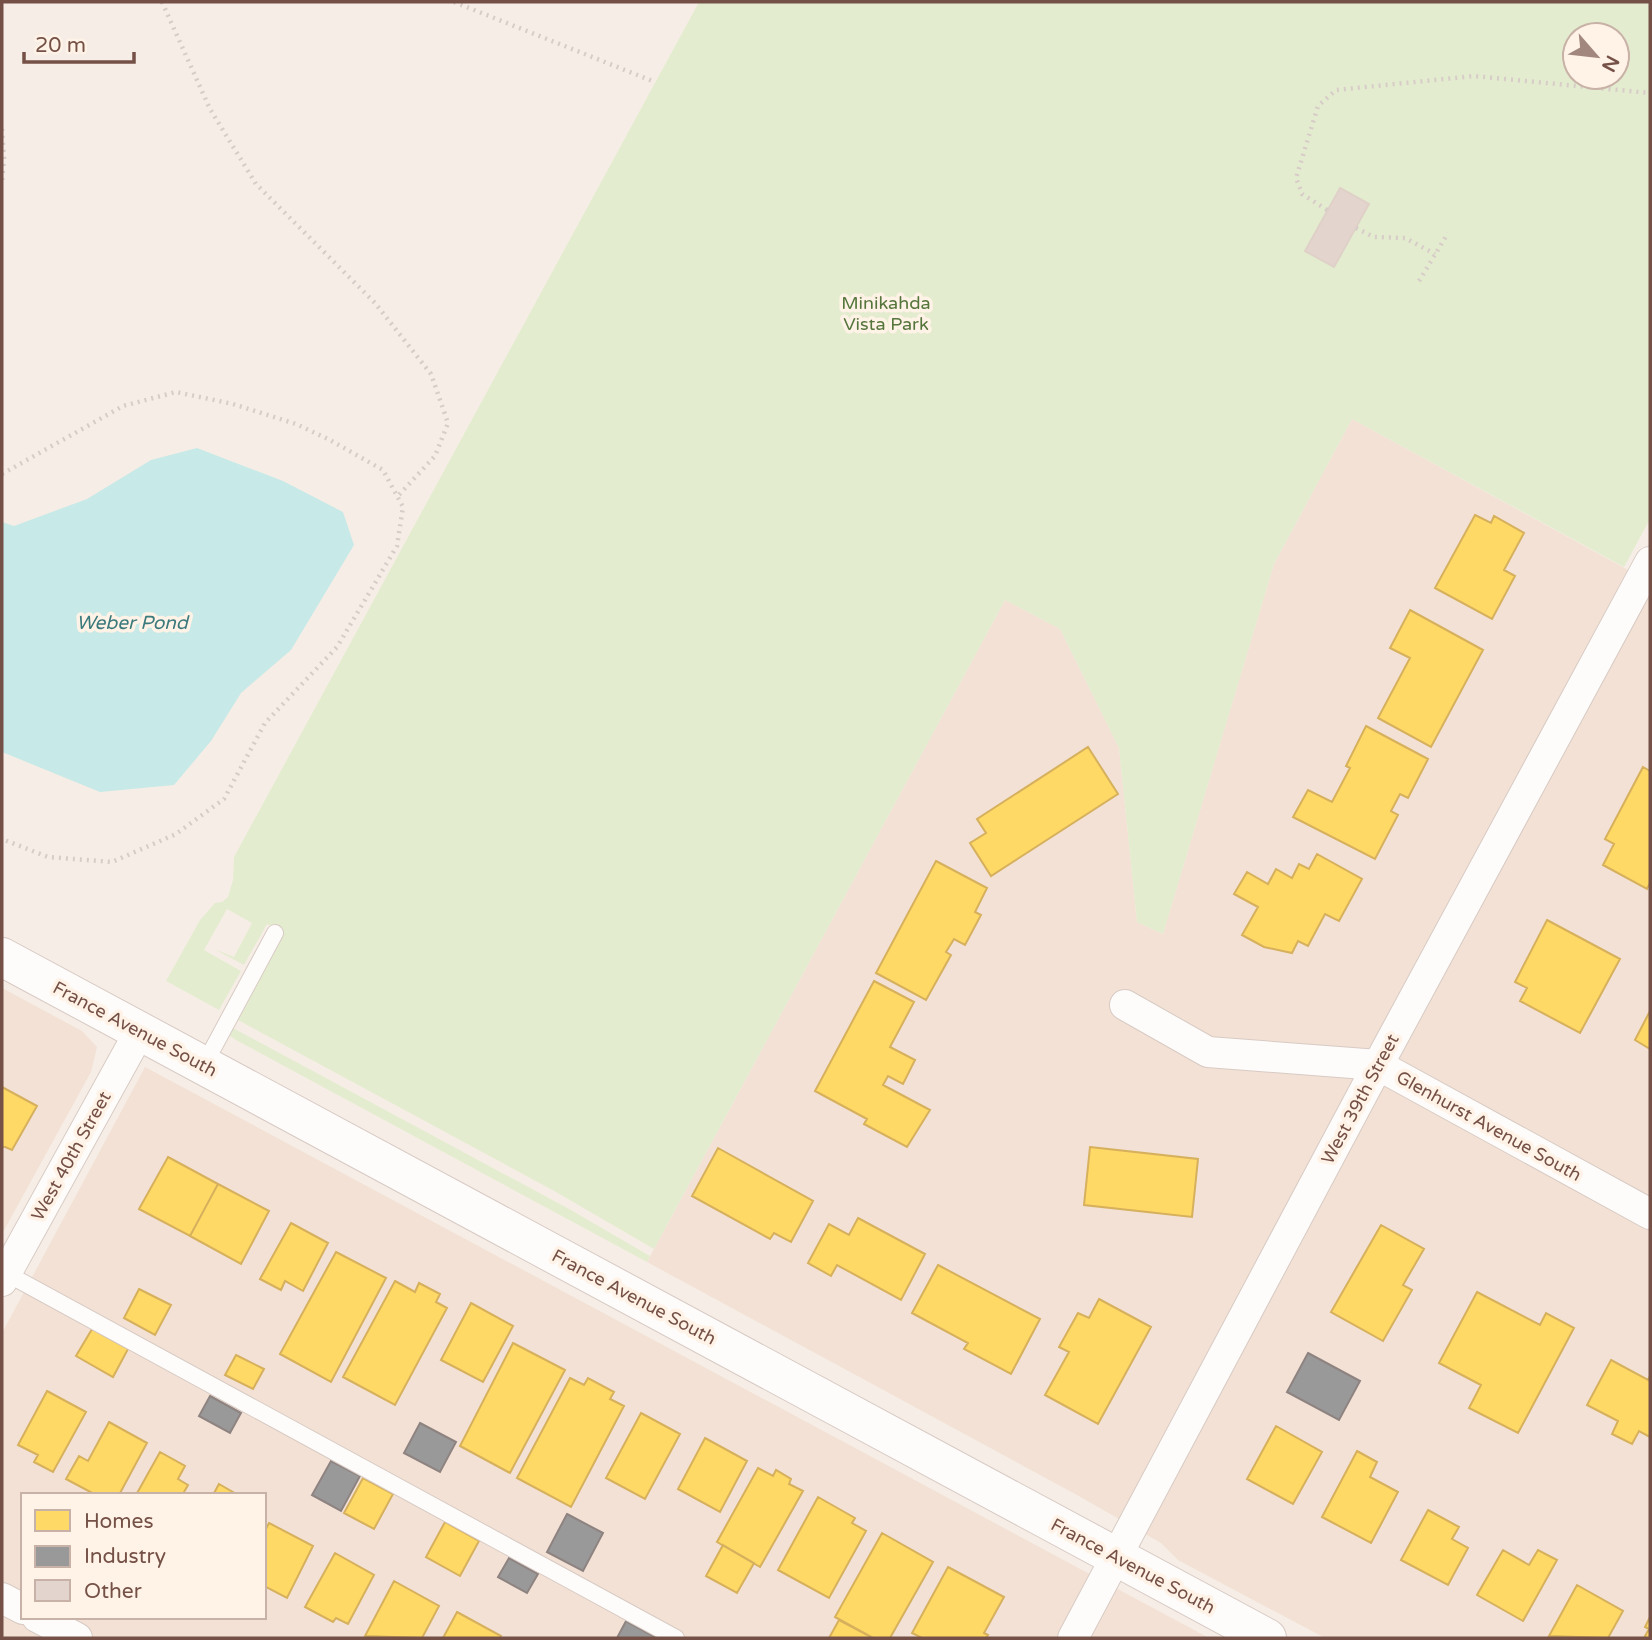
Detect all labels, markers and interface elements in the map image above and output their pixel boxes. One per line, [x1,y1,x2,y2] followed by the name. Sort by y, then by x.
[24,21,135,65] scale bar
[1561,21,1631,91] north arrow
[35,33,86,58] text: 20 m
[1597,52,1623,75] text: N
[841,292,931,335] park label: Minikahda Vista Park
[76,612,190,634] water label: Weber Pond
[49,976,221,1082] street label: France Avenue South
[1316,1030,1404,1168] street label: West 39th Street
[1393,1066,1585,1186] street label: Glenhurst Avenue South
[26,1087,116,1224] street label: West 40th Street
[548,1244,720,1350] street label: France Avenue South
[21,1493,266,1619] legend
[84,1509,154,1534] text: Homes
[1047,1513,1219,1619] street label: France Avenue South
[84,1544,166,1569] text: Industry
[84,1579,142,1604] text: Other

